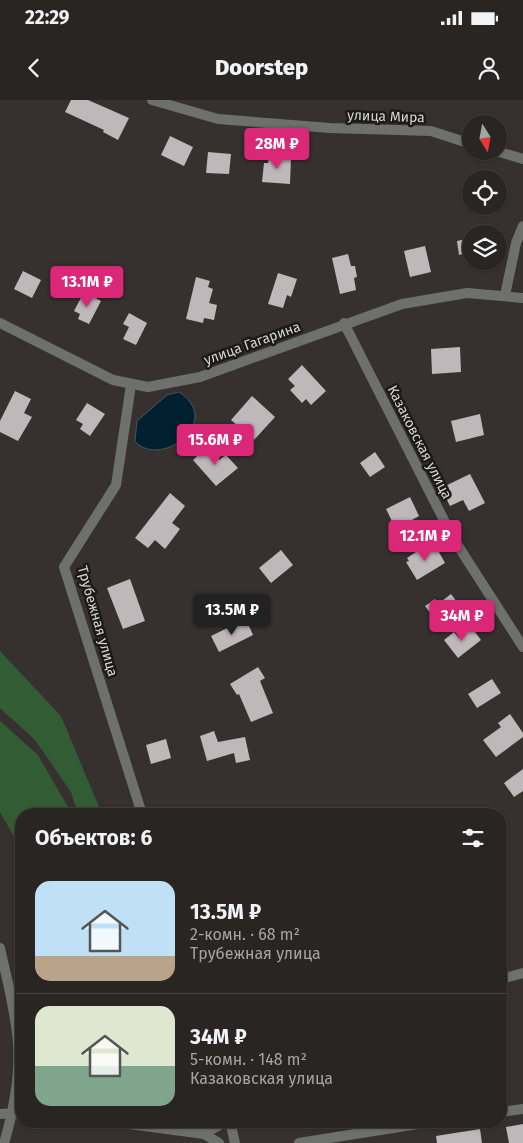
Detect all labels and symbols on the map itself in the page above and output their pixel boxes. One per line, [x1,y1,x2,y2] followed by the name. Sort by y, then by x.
[347,107,425,126] street label: улица Мира
[462,115,508,160] north arrow
[242,128,312,170] pin: 28M ₽
[41,266,133,308] pin: 13.1M ₽
[201,318,303,369] street label: улица Гагарина
[384,383,456,502] street label: Казаковская улица
[169,424,261,466] pin: 15.6M ₽
[379,520,471,562] pin: 12.1M ₽
[74,564,121,678] street label: Трубежная улица
[186,594,278,636] pin: 13.5M ₽
[427,600,497,642] pin: 34M ₽

